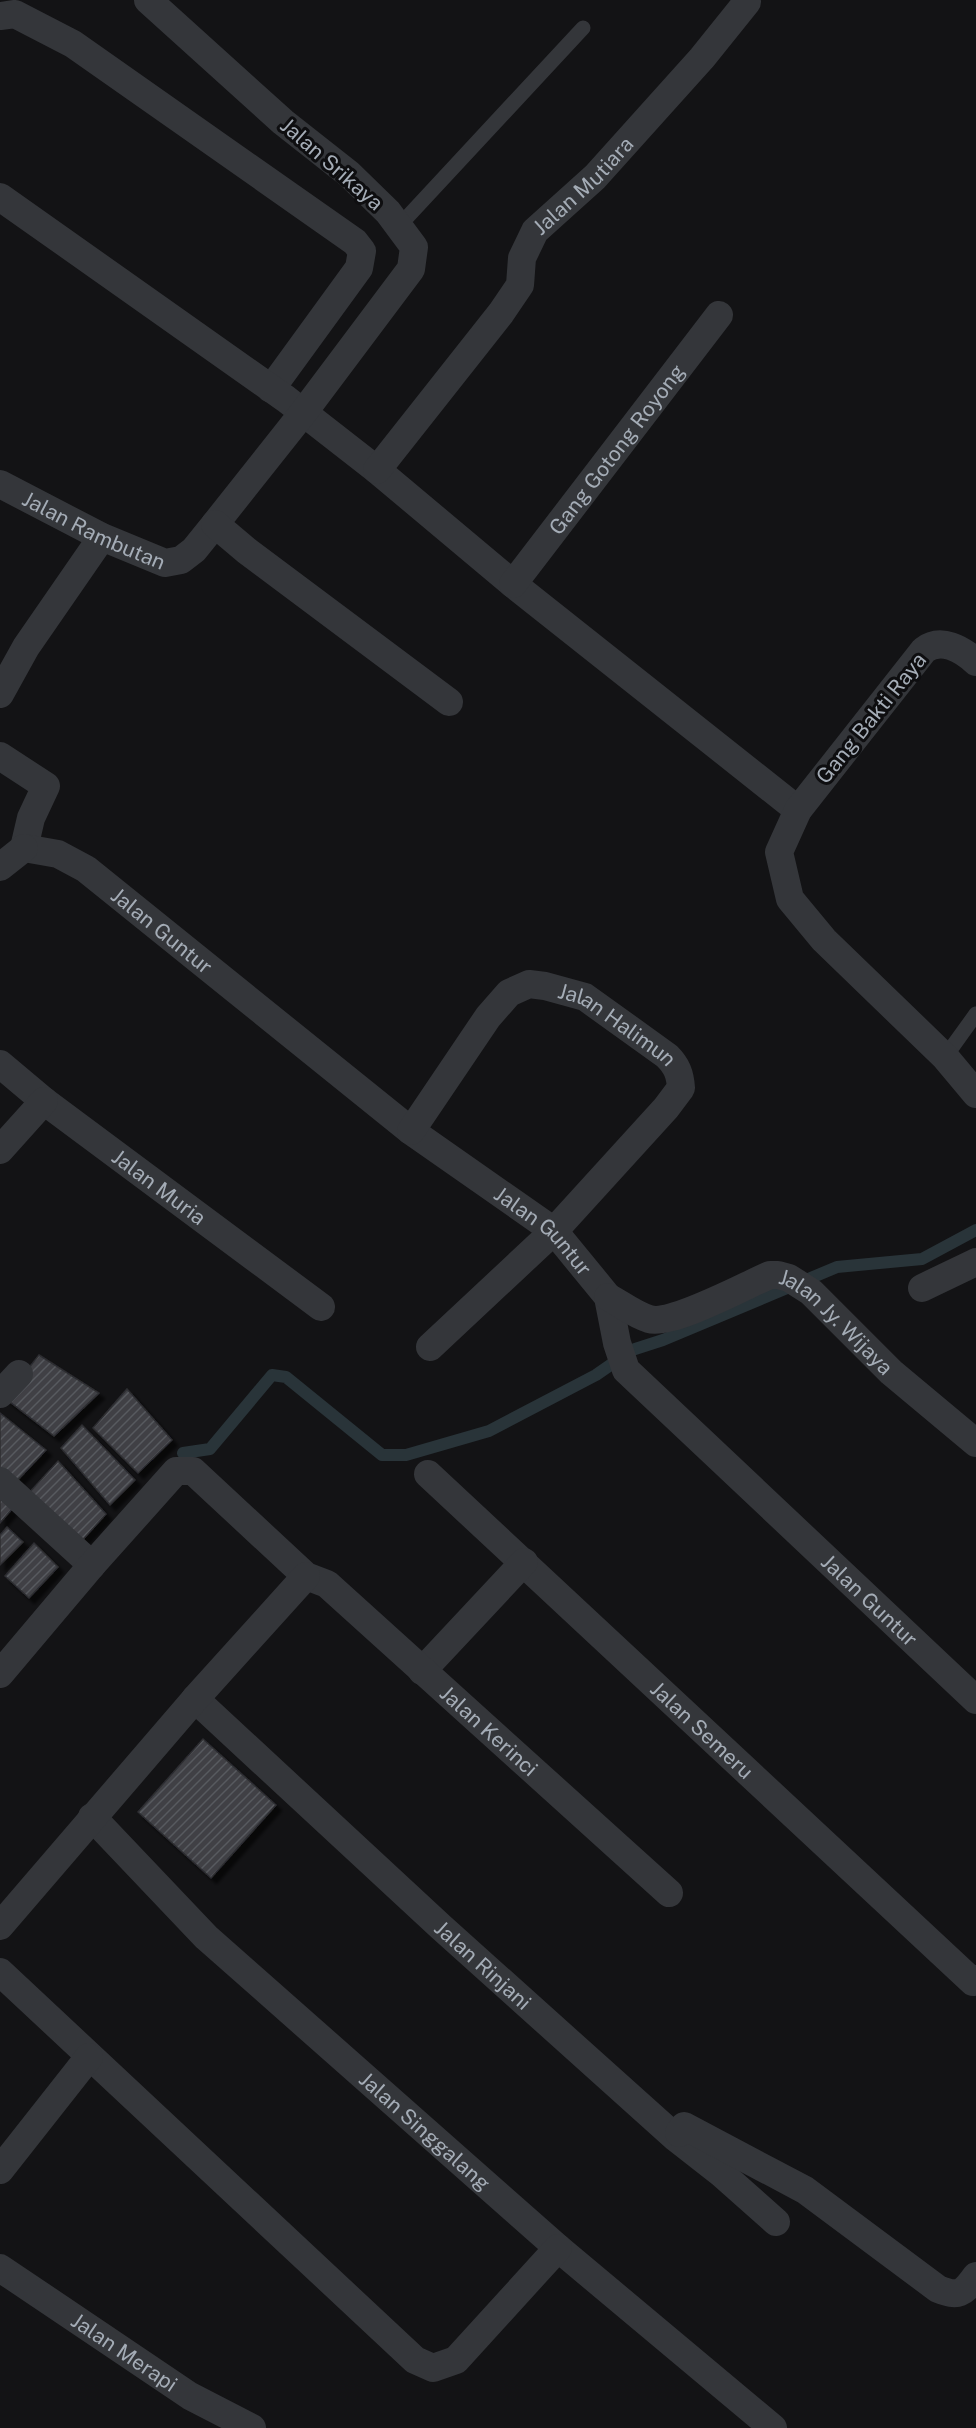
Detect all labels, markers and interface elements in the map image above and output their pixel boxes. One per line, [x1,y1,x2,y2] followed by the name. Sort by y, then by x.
[276,113,388,215] street label: Jalan Srikaya
[527,131,638,240] street label: Jalan Mutiara
[543,359,690,539] street label: Gang Gotong Royong
[19,486,169,574] street label: Jalan Rambutan
[811,648,931,788] street label: Gang Bakti Raya
[106,882,218,979] street label: Jalan Guntur
[555,978,682,1071] street label: Jalan Halimun
[107,1144,211,1230] street label: Jalan Muria
[490,1181,597,1280] street label: Jalan Guntur
[776,1263,899,1380] street label: Jalan Jy. Wijaya
[817,1549,923,1651] street label: Jalan Guntur
[646,1676,759,1784] street label: Jalan Semeru
[435,1680,543,1781] street label: Jalan Kerinci
[430,1915,536,2015] street label: Jalan Rinjani
[354,2066,496,2195] street label: Jalan Singgalang
[67,2307,182,2396] street label: Jalan Merapi

